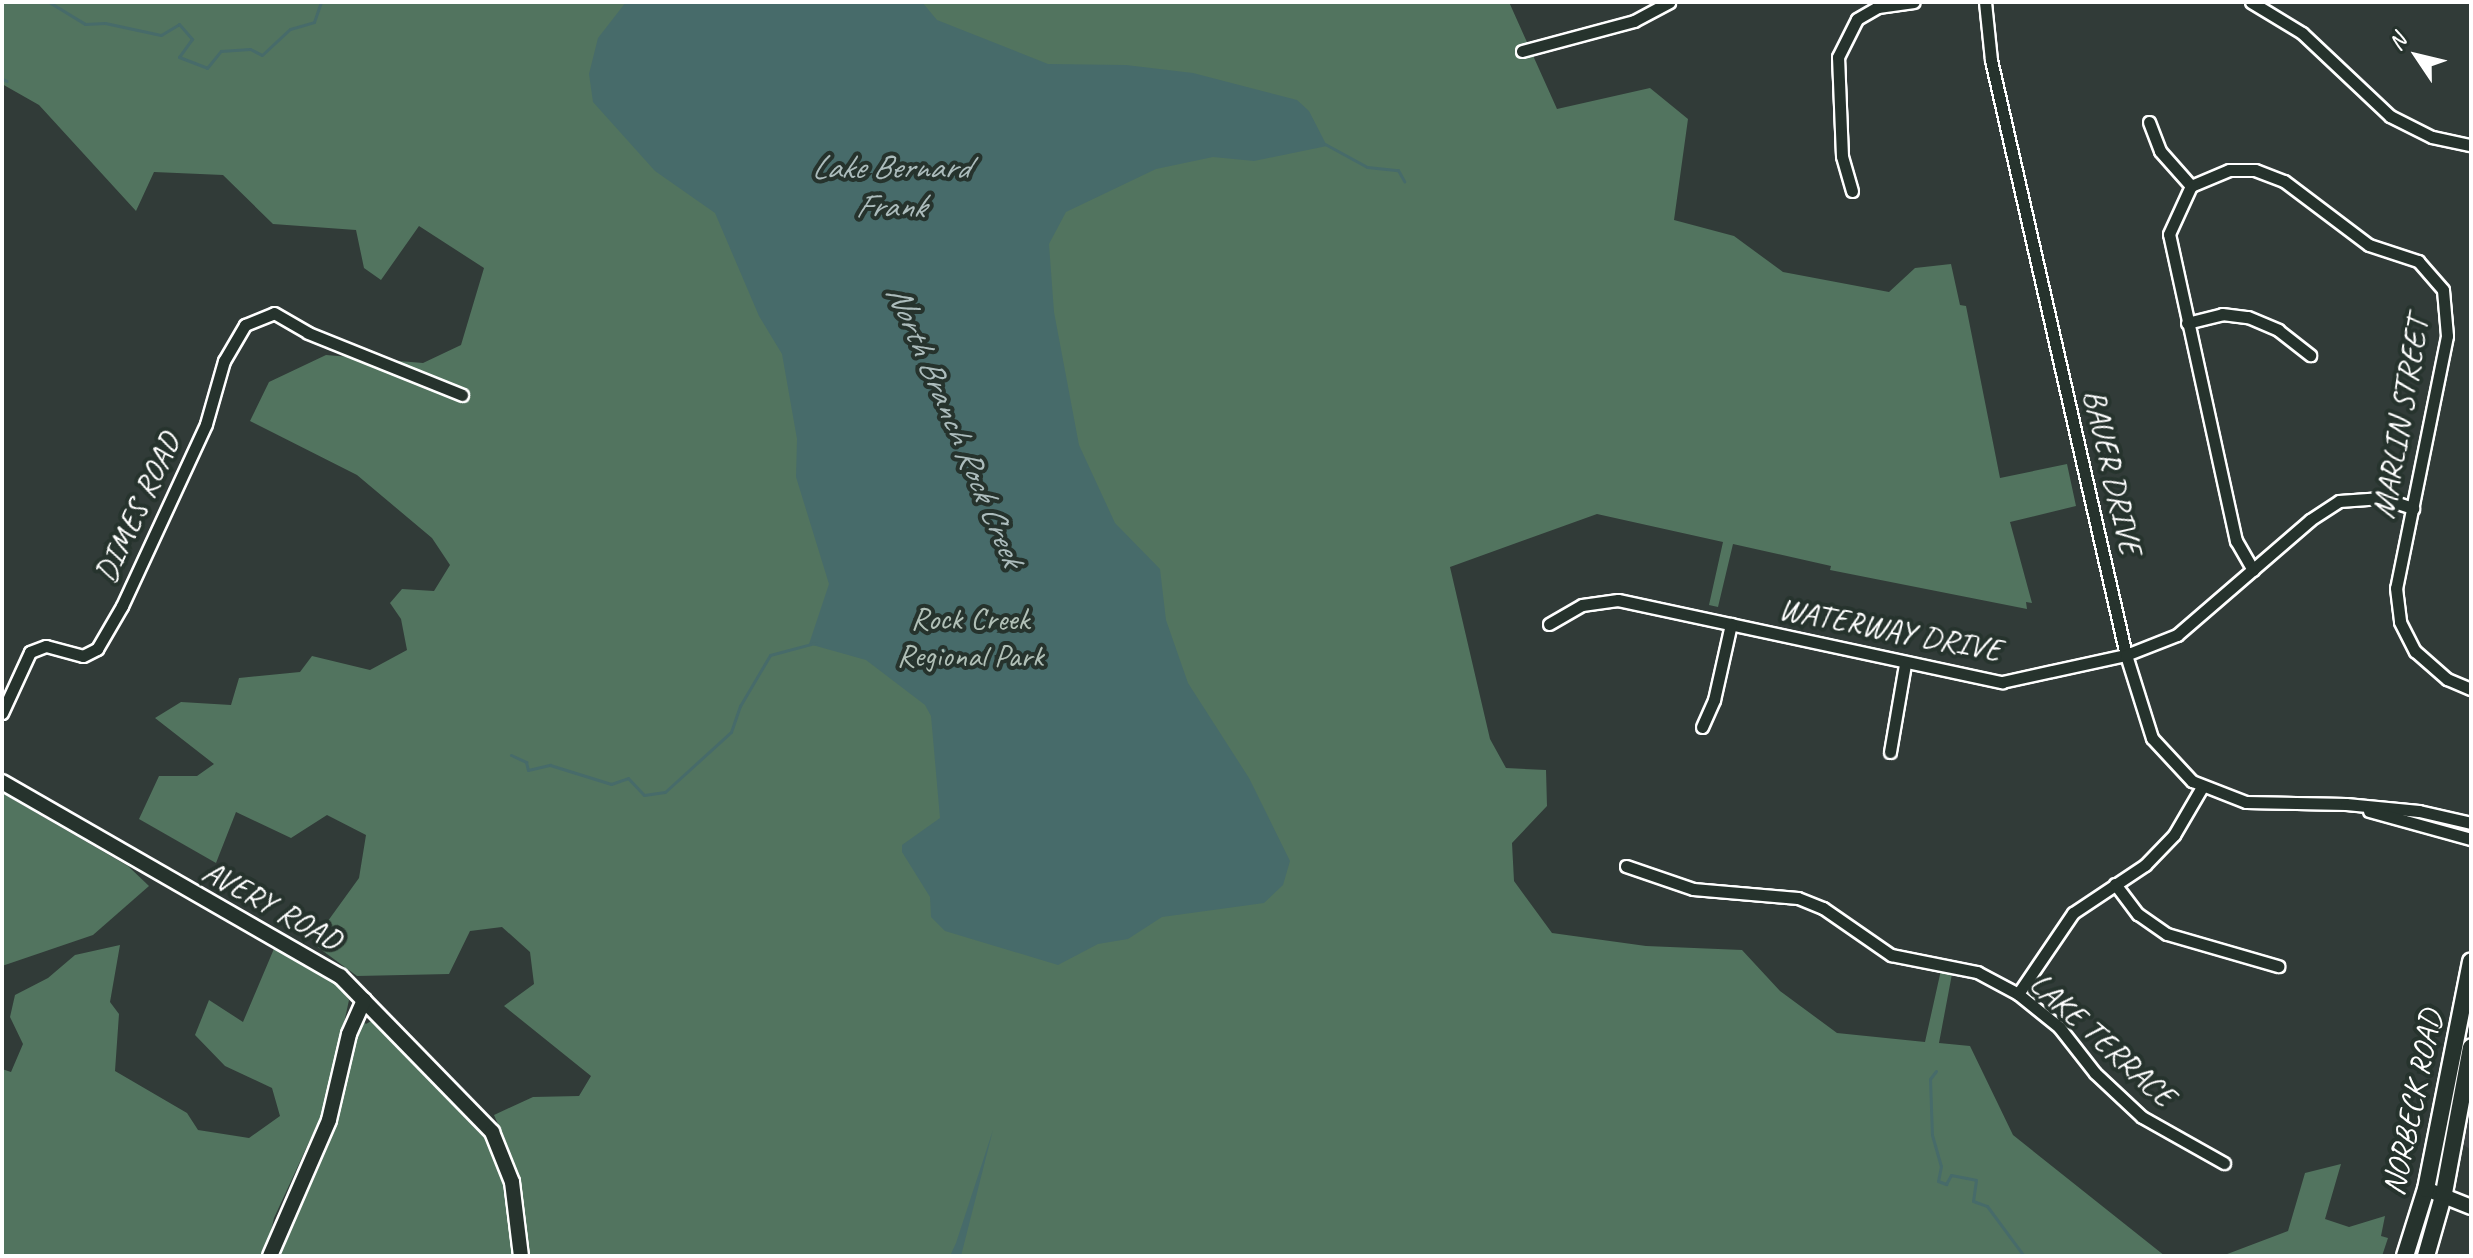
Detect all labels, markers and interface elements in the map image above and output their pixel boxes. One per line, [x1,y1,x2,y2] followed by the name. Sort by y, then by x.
[2377,16,2457,96] north arrow
[2382,29,2413,56] text: N
[812,146,968,226] water label: Lake Bernard Frank
[878,278,1034,572] water label: North Branch Rock Creek
[2364,315,2438,521] street label: MARLIN STREET
[2074,386,2150,558] street label: BAUER DRIVE
[87,427,189,589] street label: DIMES ROAD
[1776,590,2004,670] street label: WATERWAY DRIVE
[896,601,1044,676] park label: Rock Creek Regional Park
[196,852,348,960] street label: AVERY ROAD
[2022,965,2182,1115] street label: LAKE TERRACE
[2374,1006,2452,1200] street label: NORBECK ROAD

